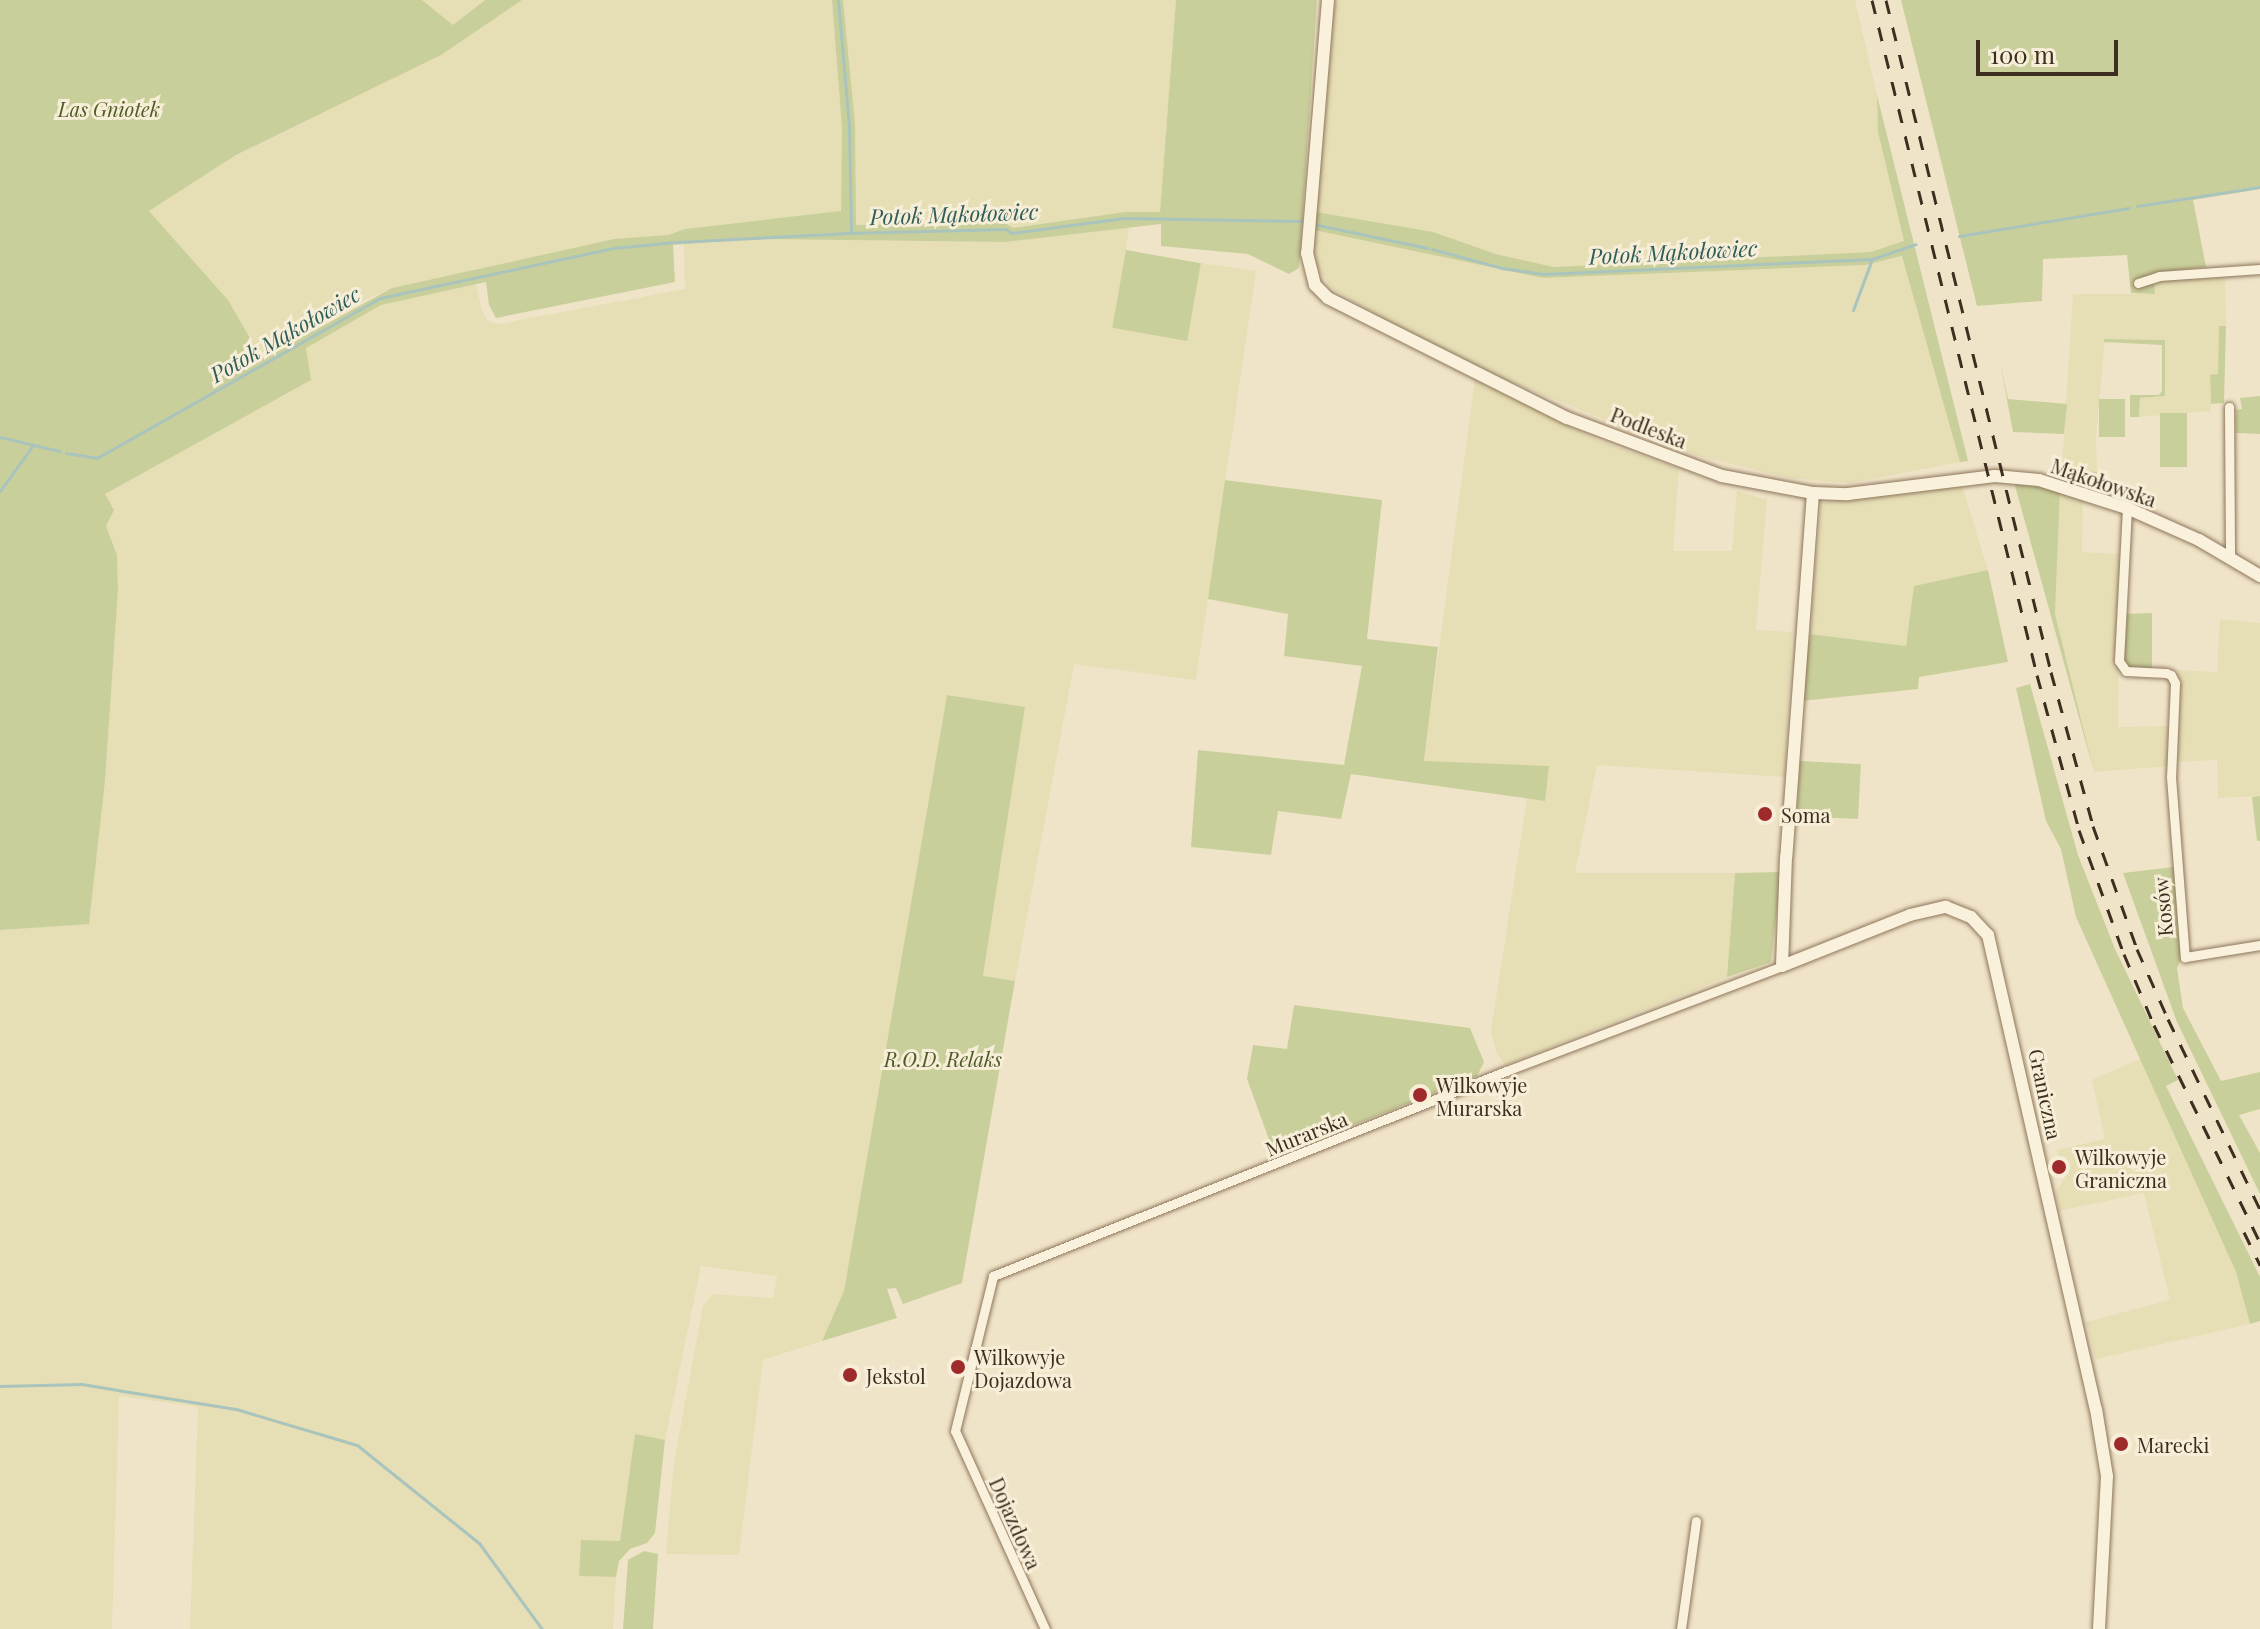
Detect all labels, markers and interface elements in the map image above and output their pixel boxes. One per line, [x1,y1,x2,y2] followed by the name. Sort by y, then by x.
[1980,24,2122,74] scale bar
[1990,38,2055,70] text: 100 m
[58,96,160,120] park label: Las Gniotek
[869,198,1039,230] water label: Potok Mąkołowiec
[1588,234,1758,270] water label: Potok Mąkołowiec
[205,280,365,388] water label: Potok Mąkołowiec
[1608,402,1690,452] street label: Podleska
[2048,453,2160,511] street label: Mąkołowska
[1781,802,1830,826] place label: Soma
[1756,805,1774,823] marker: Soma
[2147,876,2177,938] street label: Kosów
[884,1046,1002,1070] park label: R.O.D. Relaks
[2025,1047,2067,1141] street label: Graniczna
[1436,1072,1527,1119] place label: Wilkowyje Murarska
[1411,1086,1429,1104] marker: Wilkowyje Murarska
[1262,1106,1350,1160] street label: Murarska
[2075,1144,2167,1191] place label: Wilkowyje Graniczna
[2050,1158,2068,1176] marker: Wilkowyje Graniczna
[974,1344,1072,1391] place label: Wilkowyje Dojazdowa
[949,1358,967,1376] marker: Wilkowyje Dojazdowa
[866,1363,926,1387] place label: Jekstol
[841,1366,859,1384] marker: Jekstol
[2137,1432,2209,1456] place label: Marecki
[2112,1435,2130,1453] marker: Marecki
[985,1473,1047,1573] street label: Dojazdowa

